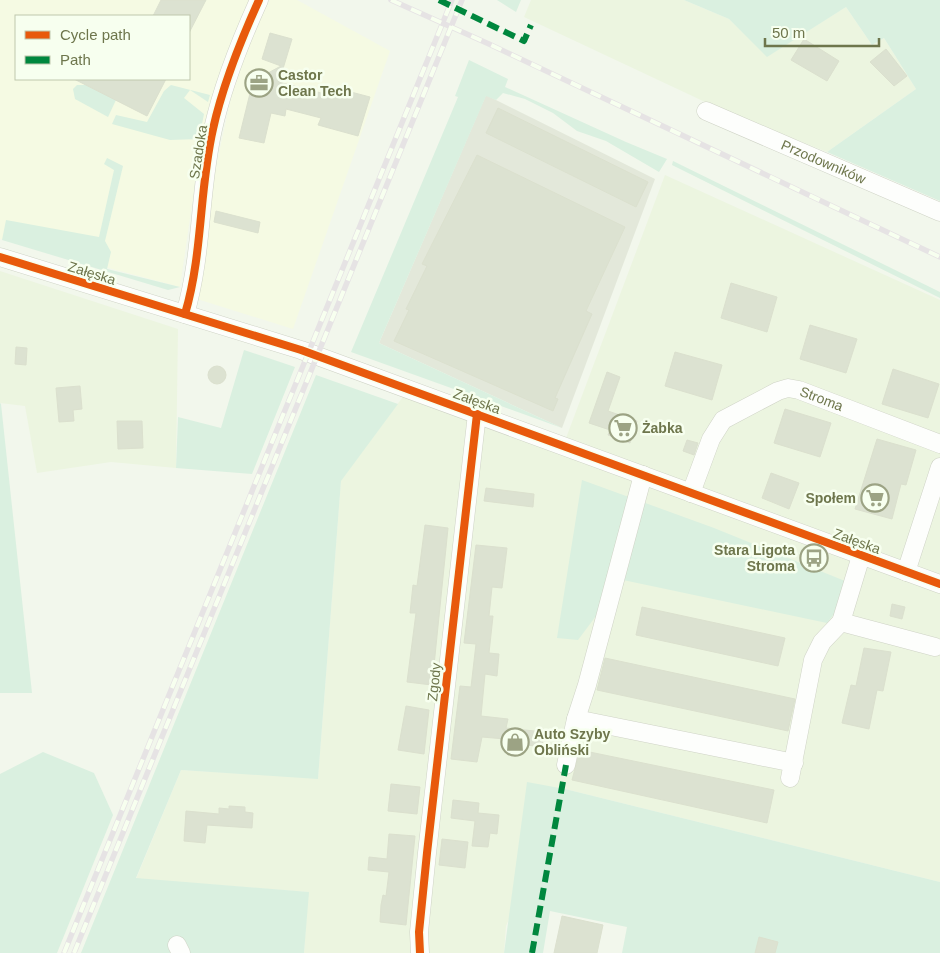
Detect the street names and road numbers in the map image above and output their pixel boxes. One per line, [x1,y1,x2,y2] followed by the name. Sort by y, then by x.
[186,124,210,180] street label: Szadoka
[779,136,869,187] street label: Przodowników
[66,258,118,288] street label: Załęska
[798,383,846,414] street label: Stroma
[451,385,503,417] street label: Załęska
[831,525,883,557] street label: Załęska
[424,662,444,702] street label: Zgody

